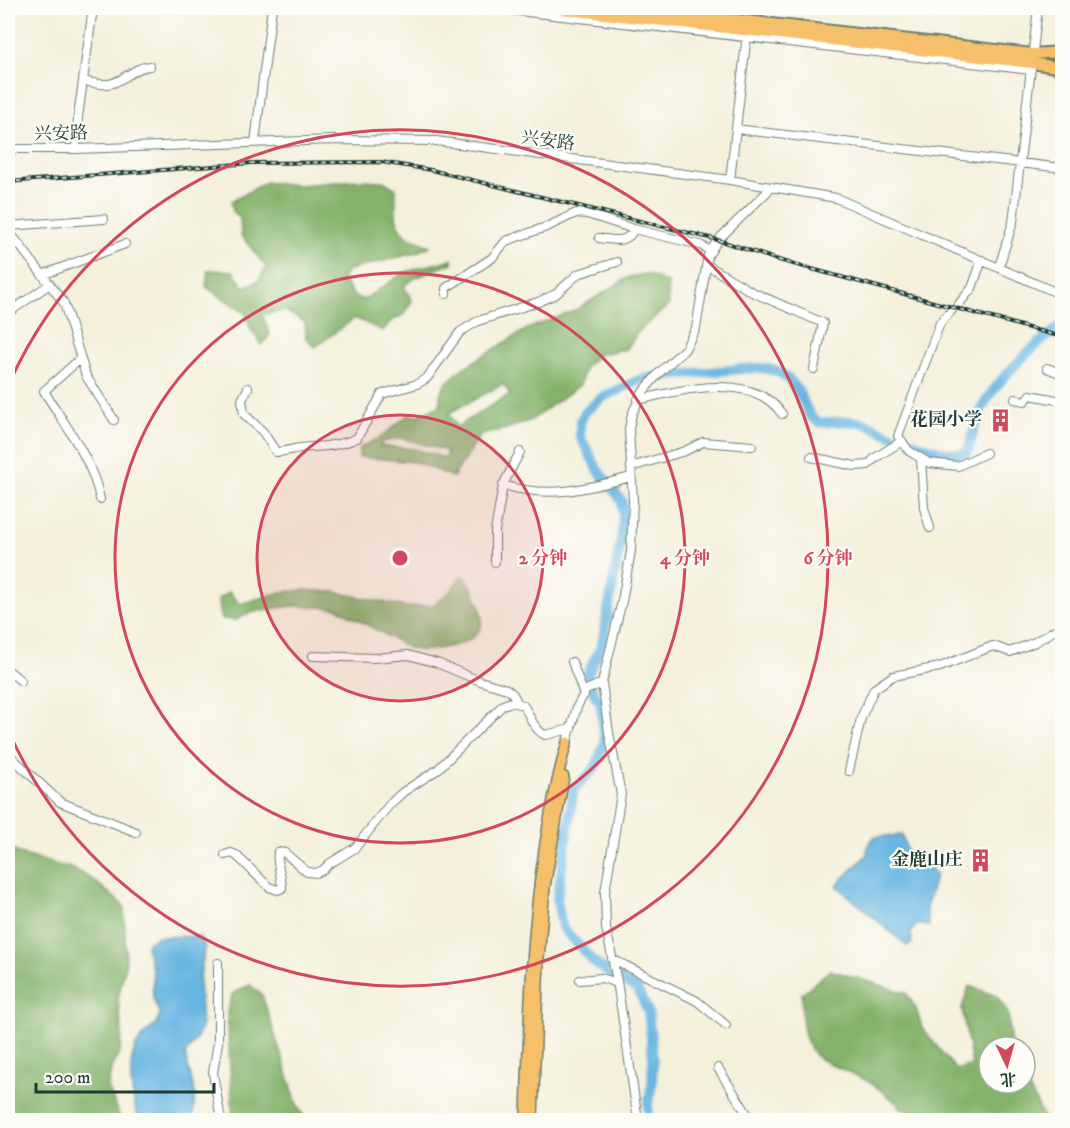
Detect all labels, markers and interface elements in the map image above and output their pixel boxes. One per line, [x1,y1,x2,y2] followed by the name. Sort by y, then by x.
[34,123,88,145] street label: 兴安路
[520,126,576,156] street label: 兴安路
[987,407,1013,433] building icon: 花园小学
[910,409,982,431] place label: 花园小学
[390,548,410,568] centre of rings
[519,548,567,570] text: 2 分钟
[659,548,710,570] text: 4 分钟
[803,548,853,570] text: 6 分钟
[968,847,994,873] building icon: 金鹿山庄
[891,849,963,871] place label: 金鹿山庄
[977,1035,1037,1095] north arrow
[36,1056,214,1094] scale bar
[45,1067,91,1089] text: 200 m
[999,1068,1017,1090] text: 北

